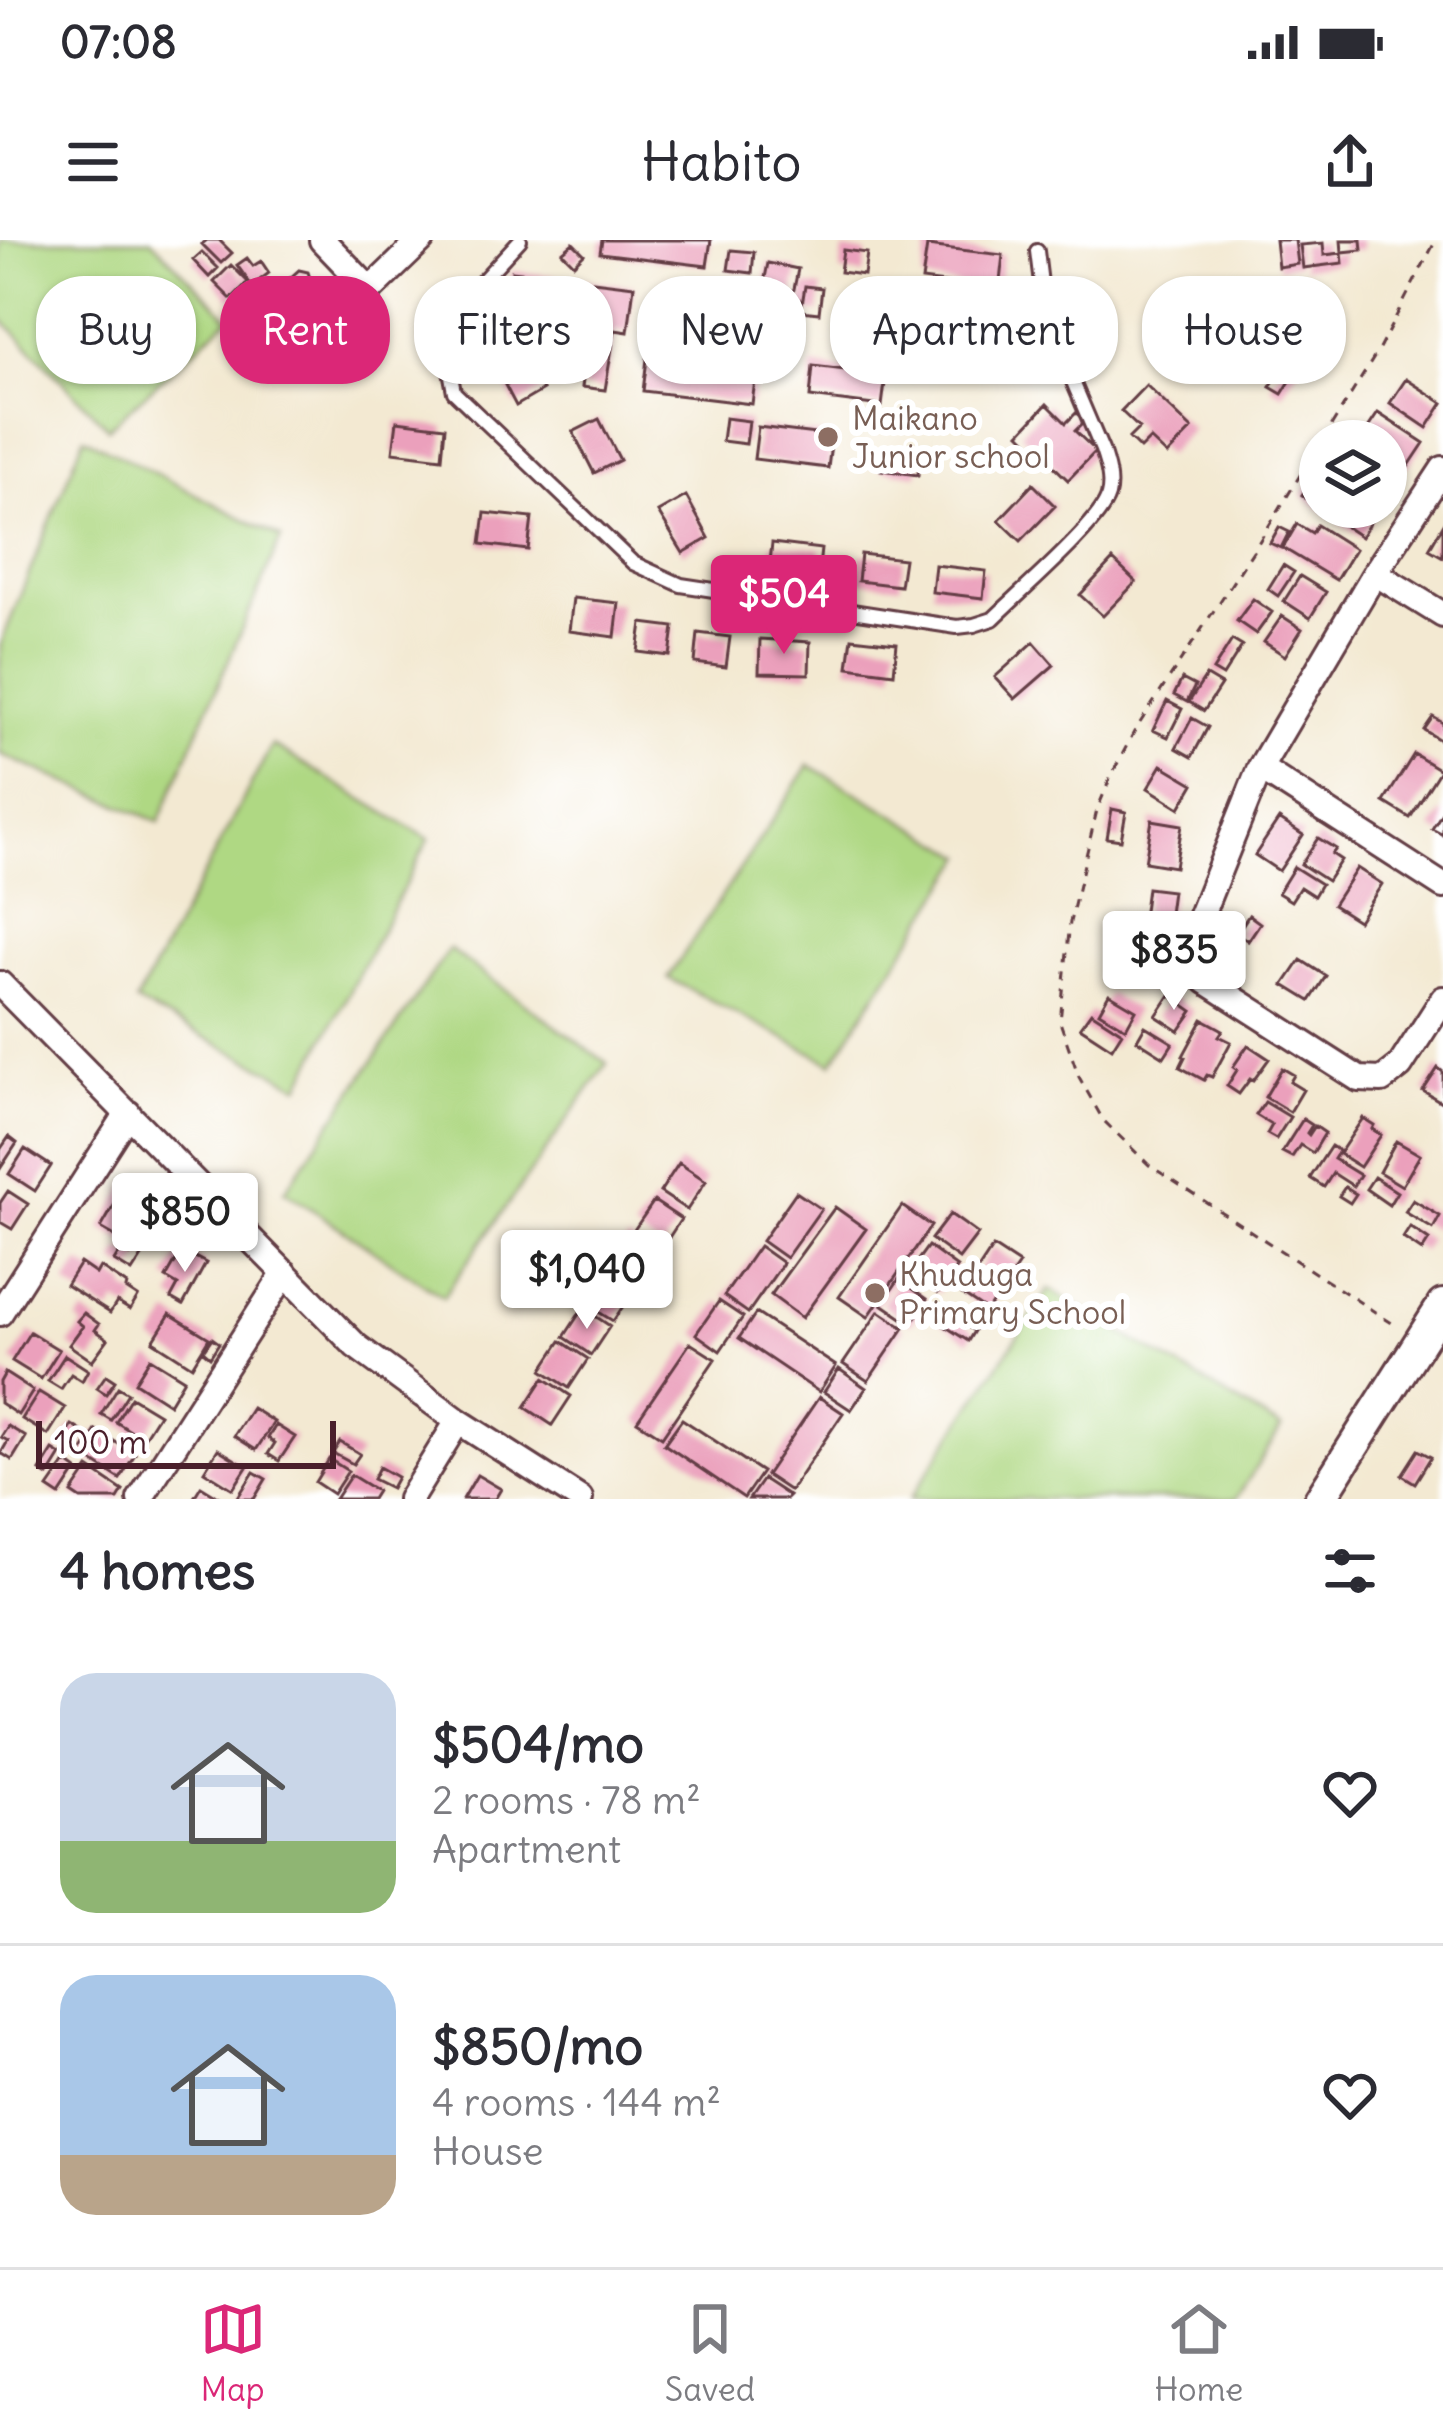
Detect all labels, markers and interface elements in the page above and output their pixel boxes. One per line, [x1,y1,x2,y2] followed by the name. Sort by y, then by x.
[60,14,177,70] text: 07:08
[641,128,802,196] text: Habito
[60,129,126,195] icon: menu
[1317,129,1383,195] icon: share
[36,276,196,384] chip: Buy
[220,276,390,384] chip: Rent
[414,276,613,384] chip: Filters
[637,276,806,384] chip: New
[830,276,1118,384] chip: Apartment
[1142,276,1346,384] chip: House
[852,397,1050,477] place label: Maikano Junior school
[1299,420,1407,528] map controls
[1299,420,1407,528] button: layers
[815,424,841,450] marker: Maikano Junior school
[713,555,855,657] pin: $504
[738,569,830,618] text: $504
[1103,911,1245,1013] pin: $835
[1130,925,1218,974] text: $835
[114,1173,256,1275] pin: $850
[139,1187,231,1236] text: $850
[489,1230,685,1332] pin: $1,040
[528,1244,646,1293] text: $1,040
[899,1253,1126,1333] place label: Khuduga Primary School
[862,1280,888,1306] marker: Khuduga Primary School
[36,1415,336,1468] scale bar
[54,1421,147,1463] text: 100 m
[1317,1538,1383,1604] icon: filters
[60,1539,255,1603] text: 4 homes
[432,1712,644,1776] text: $504/mo
[156,1721,300,1865] icon: home
[1317,1760,1383,1826] icon: heart
[432,1776,701,1825] text: 2 rooms · 78 m²
[432,1825,621,1874] text: Apartment
[432,2014,643,2078] text: $850/mo
[156,2023,300,2167] icon: home
[1317,2062,1383,2128] icon: heart
[432,2078,721,2127] text: 4 rooms · 144 m²
[432,2127,543,2176] text: House
[200,2296,266,2410] tab: Map
[665,2296,755,2410] tab: Saved
[1154,2296,1243,2410] tab: Home

